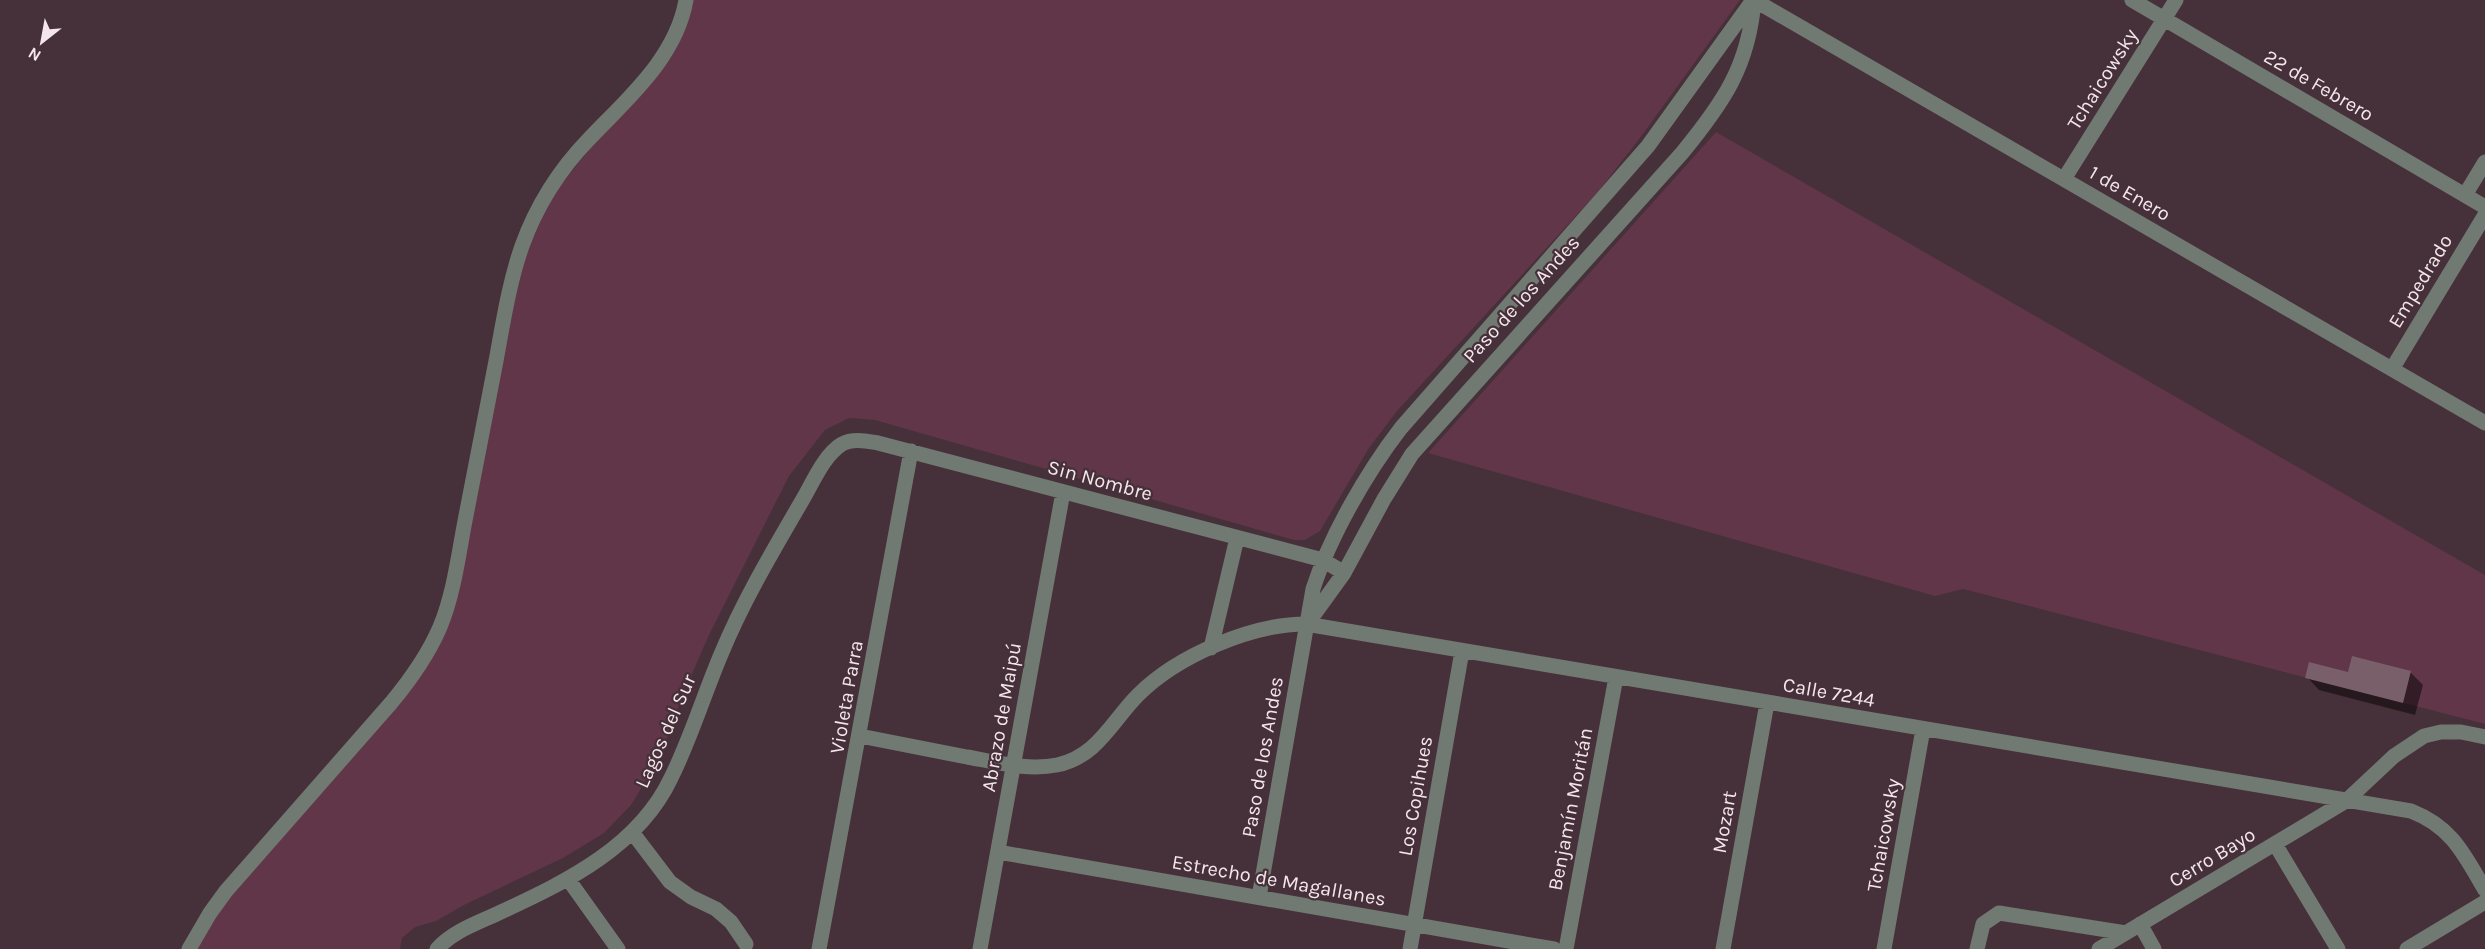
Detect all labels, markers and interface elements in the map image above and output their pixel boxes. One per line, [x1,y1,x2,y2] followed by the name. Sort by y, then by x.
[12,12,72,72] north arrow
[2062,25,2142,134] street label: Tchaicowsky
[25,43,44,66] text: N
[2260,45,2378,126] street label: 22 de Febrero
[2085,161,2174,226] street label: 1 de Enero
[2384,230,2457,332] street label: Empedrado
[1458,231,1584,368] street label: Paso de los Andes
[1045,455,1155,506] street label: Sin Nombre
[825,639,868,756] street label: Violeta Parra
[977,641,1026,794] street label: Abrazo de Maipú
[630,670,701,791] street label: Lagos del Sur
[1781,673,1877,712] street label: Calle 7244
[1237,675,1288,839] street label: Paso de los Andes
[1543,726,1598,892] street label: Benjamín Moritán
[1394,734,1437,858] street label: Los Copihues
[1862,777,1905,893] street label: Tchaicowsky
[1708,789,1741,855] street label: Mozart
[2165,823,2259,892] street label: Cerro Bayo
[1170,850,1388,911] street label: Estrecho de Magallanes

